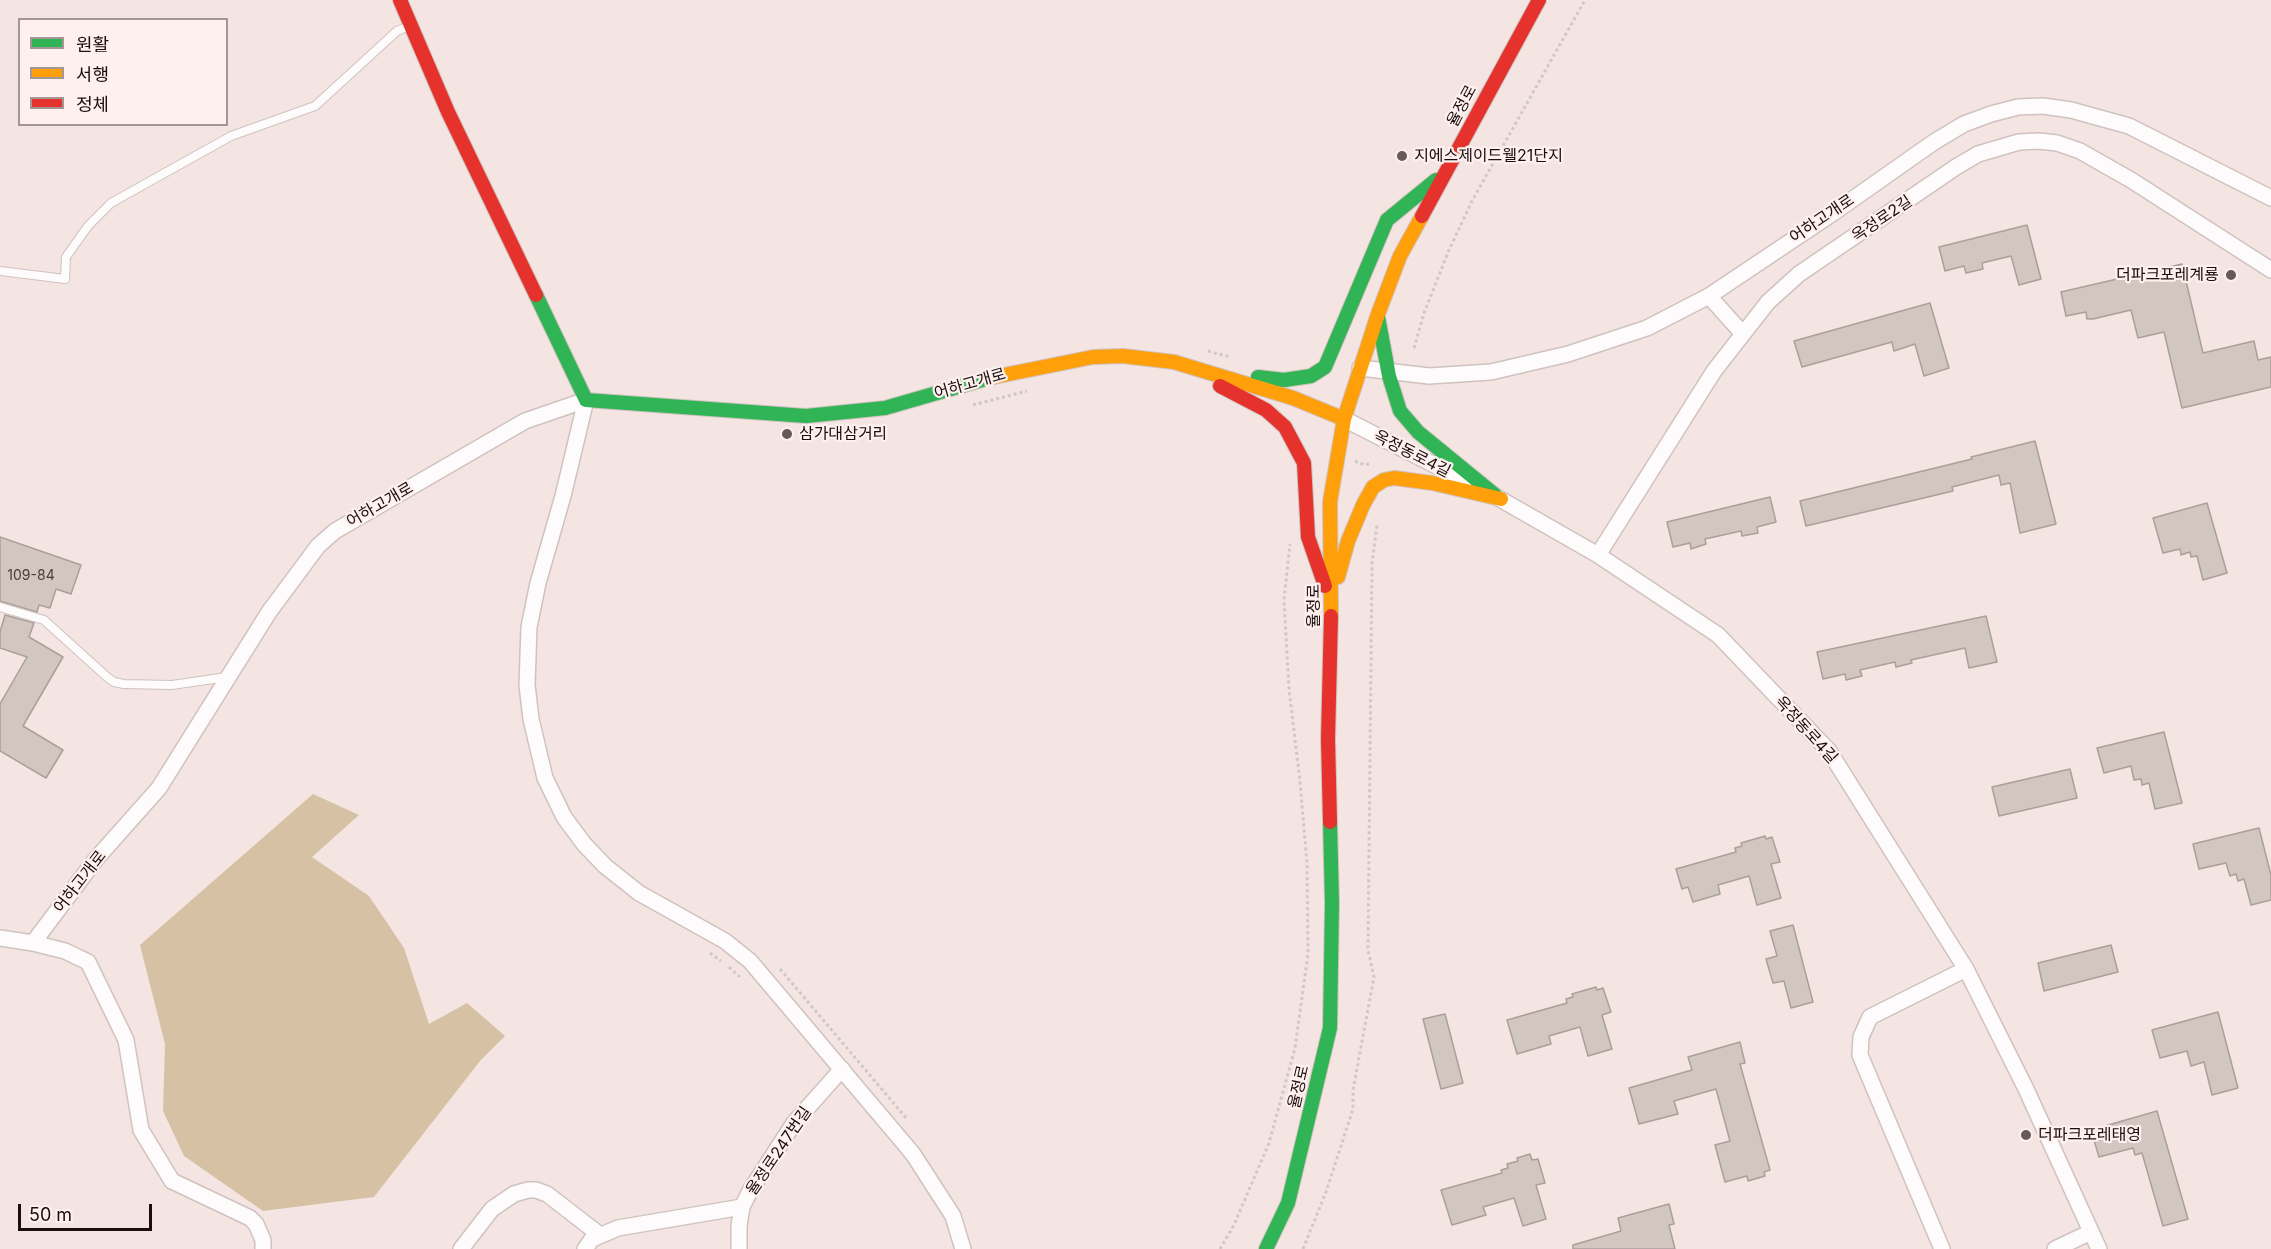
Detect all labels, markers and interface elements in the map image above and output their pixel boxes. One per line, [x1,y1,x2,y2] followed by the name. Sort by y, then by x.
[18,18,228,126] legend
[76,34,109,55] text: 원활
[76,64,109,85] text: 서행
[1443,82,1481,130] street label: 율정로
[76,94,109,115] text: 정체
[1414,146,1563,166] place label: 지에스제이드웰21단지
[1395,149,1409,163] marker: 지에스제이드웰21단지
[1786,190,1858,248] street label: 어하고개로
[1848,192,1916,246] street label: 옥정로2길
[2116,265,2219,285] place label: 더파크포레계룡
[2224,268,2238,282] marker: 더파크포레계룡
[932,365,1008,403] street label: 어하고개로
[799,424,887,444] place label: 삼가대삼거리
[1370,426,1454,482] street label: 옥정동로4길
[780,427,794,441] marker: 삼가대삼거리
[343,478,417,532] street label: 어하고개로
[7,568,55,584] house number: 109-84
[1304,584,1324,628] street label: 율정로
[1771,692,1841,768] street label: 옥정동로4길
[50,847,110,917] street label: 어하고개로
[1285,1063,1313,1111] street label: 율정로
[742,1103,816,1199] street label: 율정로247번길
[2038,1125,2141,1145] place label: 더파크포레태영
[2019,1128,2033,1142] marker: 더파크포레태영
[21,1192,154,1230] scale bar
[29,1204,72,1225] text: 50 m

